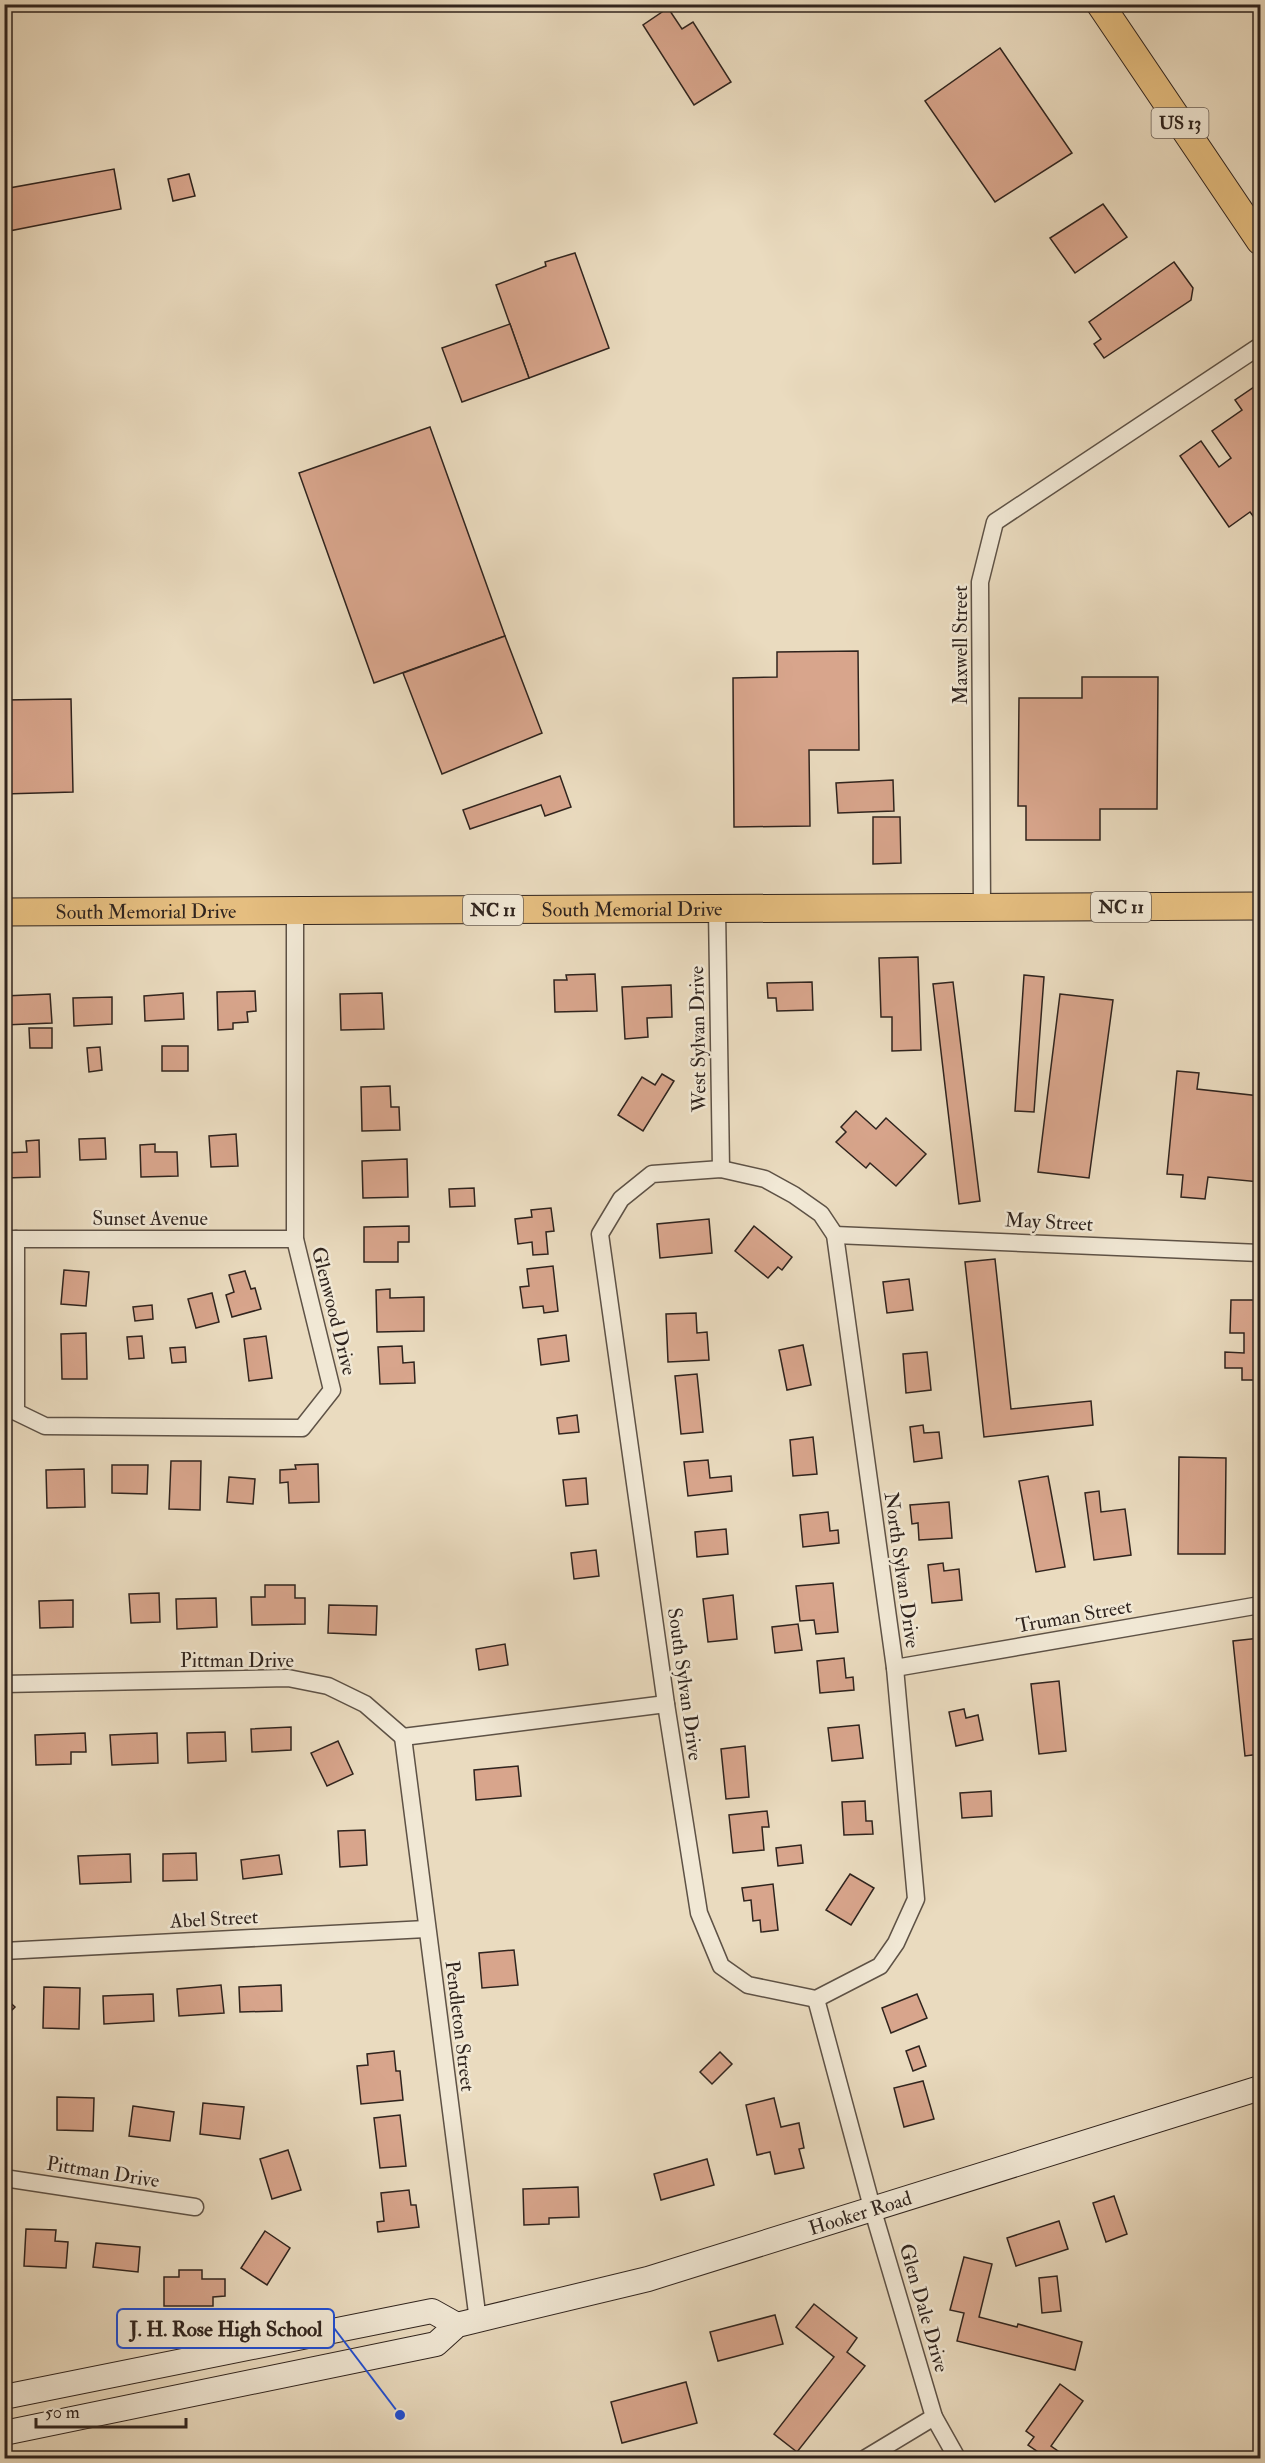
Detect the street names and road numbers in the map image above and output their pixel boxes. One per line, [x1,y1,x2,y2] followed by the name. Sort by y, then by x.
[1152,108,1208,138] road number: US 13
[948,585,973,705] street label: Maxwell Street
[1091,892,1151,922] road number: NC 11
[463,895,523,925] road number: NC 11
[541,896,723,922] street label: South Memorial Drive
[55,898,237,924] street label: South Memorial Drive
[684,966,712,1113] street label: West Sylvan Drive
[92,1206,208,1231] street label: Sunset Avenue
[1004,1207,1094,1237] street label: May Street
[306,1244,362,1378] street label: Glenwood Drive
[879,1490,925,1650] street label: North Sylvan Drive
[1014,1593,1134,1638] street label: Truman Street
[662,1606,708,1762] street label: South Sylvan Drive
[180,1648,294,1673] street label: Pittman Drive
[168,1904,259,1934] street label: Abel Street
[440,1959,481,2093] street label: Pendleton Street
[45,2151,161,2193] street label: Pittman Drive
[806,2185,915,2241] street label: Hooker Road
[894,2241,954,2375] street label: Glen Dale Drive

